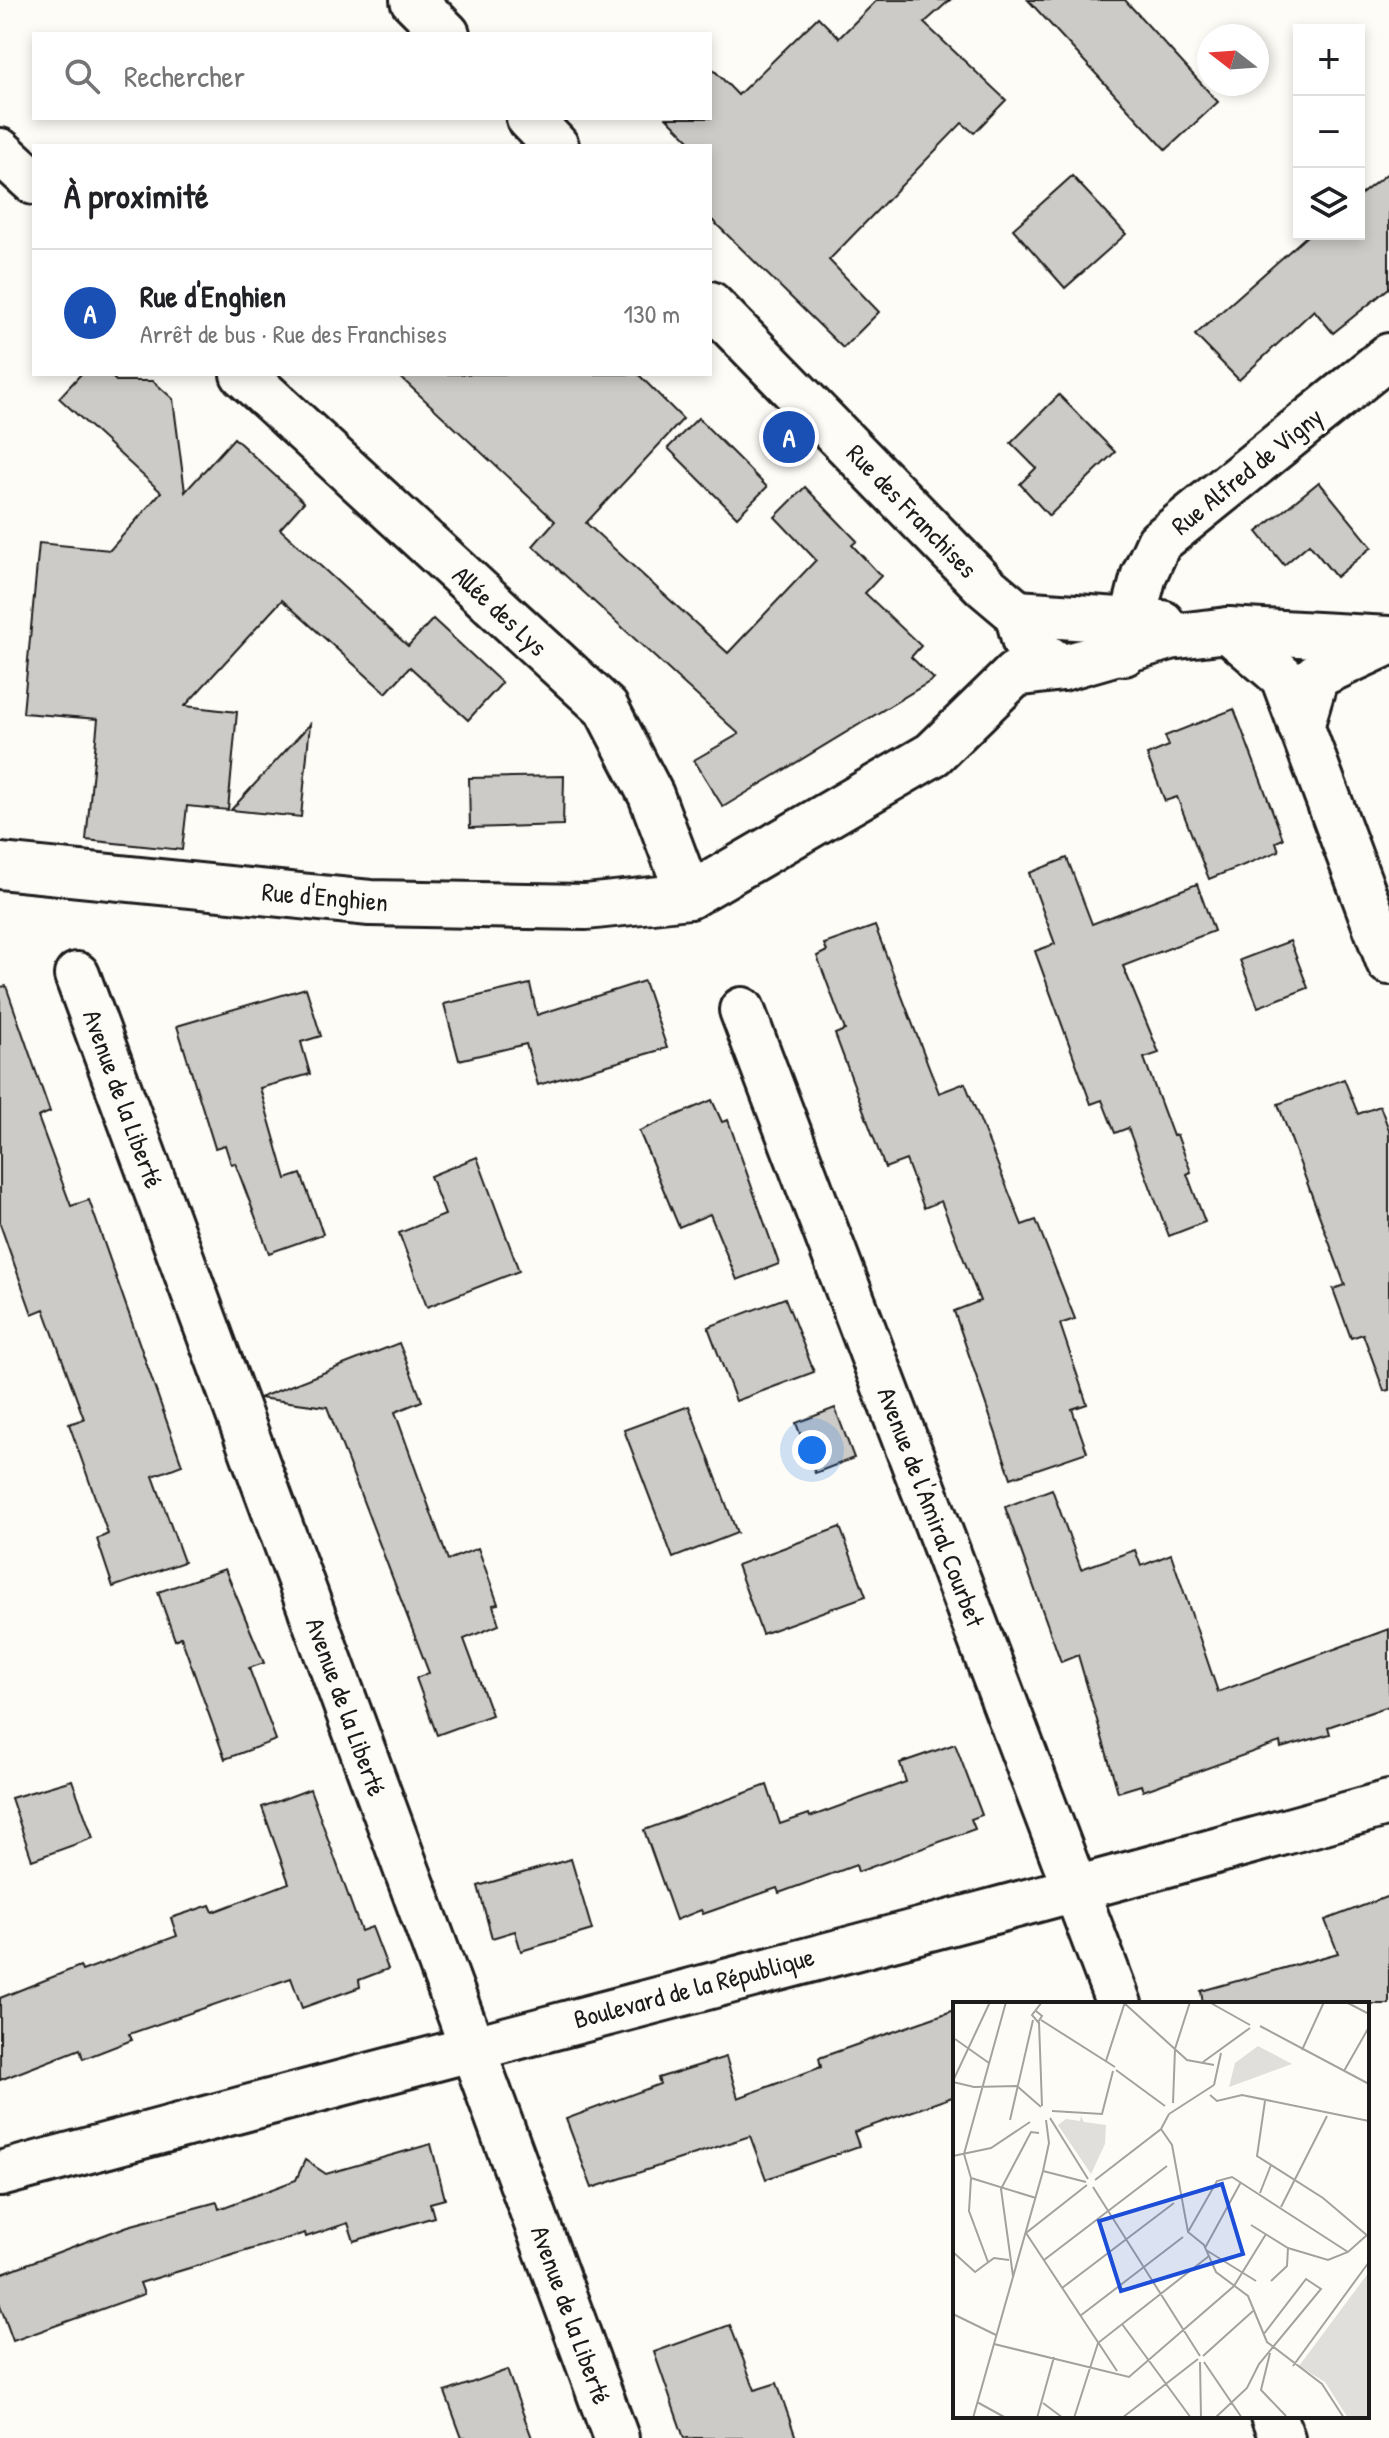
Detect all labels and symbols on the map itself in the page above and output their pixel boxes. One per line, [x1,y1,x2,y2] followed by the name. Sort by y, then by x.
[1197,24,1269,96] north arrow
[1164,399,1330,542] street label: Rue Alfred de Vigny
[763,407,815,467] pin: A
[839,436,985,585] street label: Rue des Franchises
[445,558,555,664] street label: Allée des Lys
[260,874,390,919] street label: Rue d'Enghien
[75,1005,172,1193] street label: Avenue de la Liberté
[870,1382,994,1633] street label: Avenue de l'Amiral Courbet
[792,1430,832,1470] your location
[298,1613,395,1801] street label: Avenue de la Liberté
[570,1939,818,2036] street label: Boulevard de la République
[953,2002,1369,2418] inset map
[523,2221,620,2409] street label: Avenue de la Liberté

